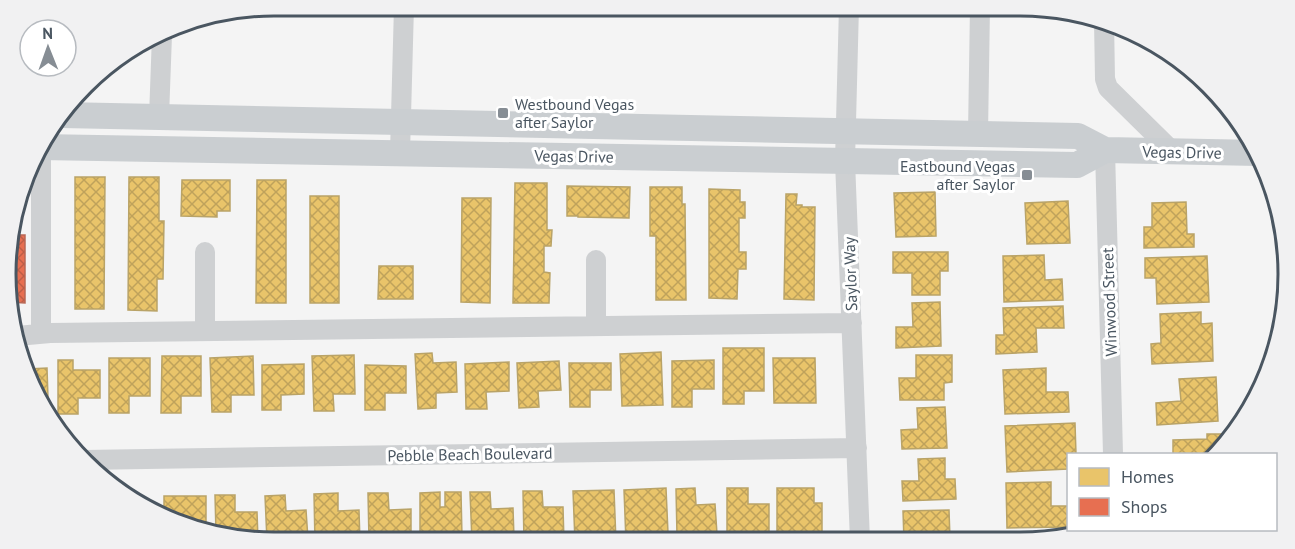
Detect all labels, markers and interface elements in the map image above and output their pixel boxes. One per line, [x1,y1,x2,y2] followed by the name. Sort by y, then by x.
[18,18,78,78] north arrow
[42,23,53,43] text: N
[515,94,634,132] place label: Westbound Vegas after Saylor
[496,106,510,120] marker: Westbound Vegas after Saylor
[1141,141,1222,163] street label: Vegas Drive
[533,145,614,167] street label: Vegas Drive
[900,156,1016,194] place label: Eastbound Vegas after Saylor
[1020,168,1034,182] marker: Eastbound Vegas after Saylor
[839,236,861,312] street label: Saylor Way
[1097,247,1121,357] street label: Winwood Street
[387,443,553,465] street label: Pebble Beach Boulevard
[1067,453,1277,531] legend
[1121,465,1174,488] text: Homes
[1121,495,1167,518] text: Shops

